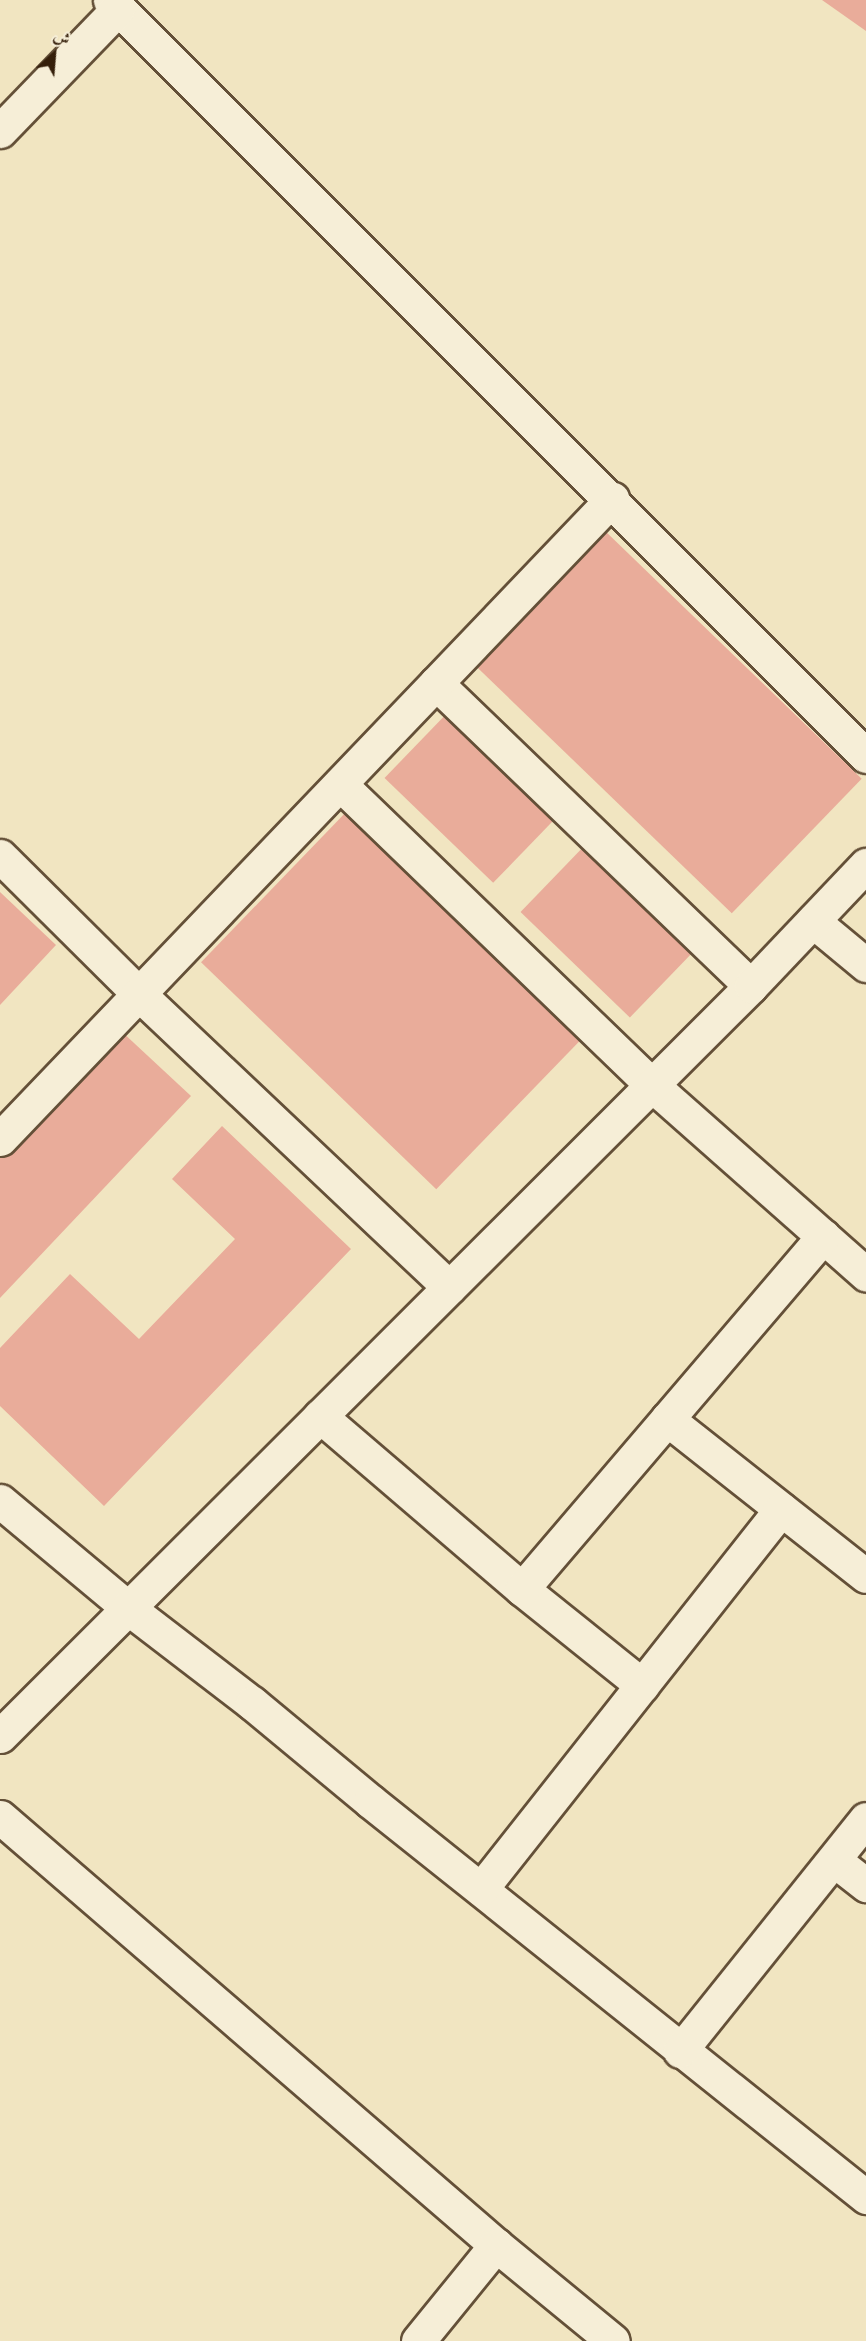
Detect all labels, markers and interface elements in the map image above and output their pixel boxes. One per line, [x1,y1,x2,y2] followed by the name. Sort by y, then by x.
[24,24,84,84] north arrow
[51,25,73,49] text: ش

